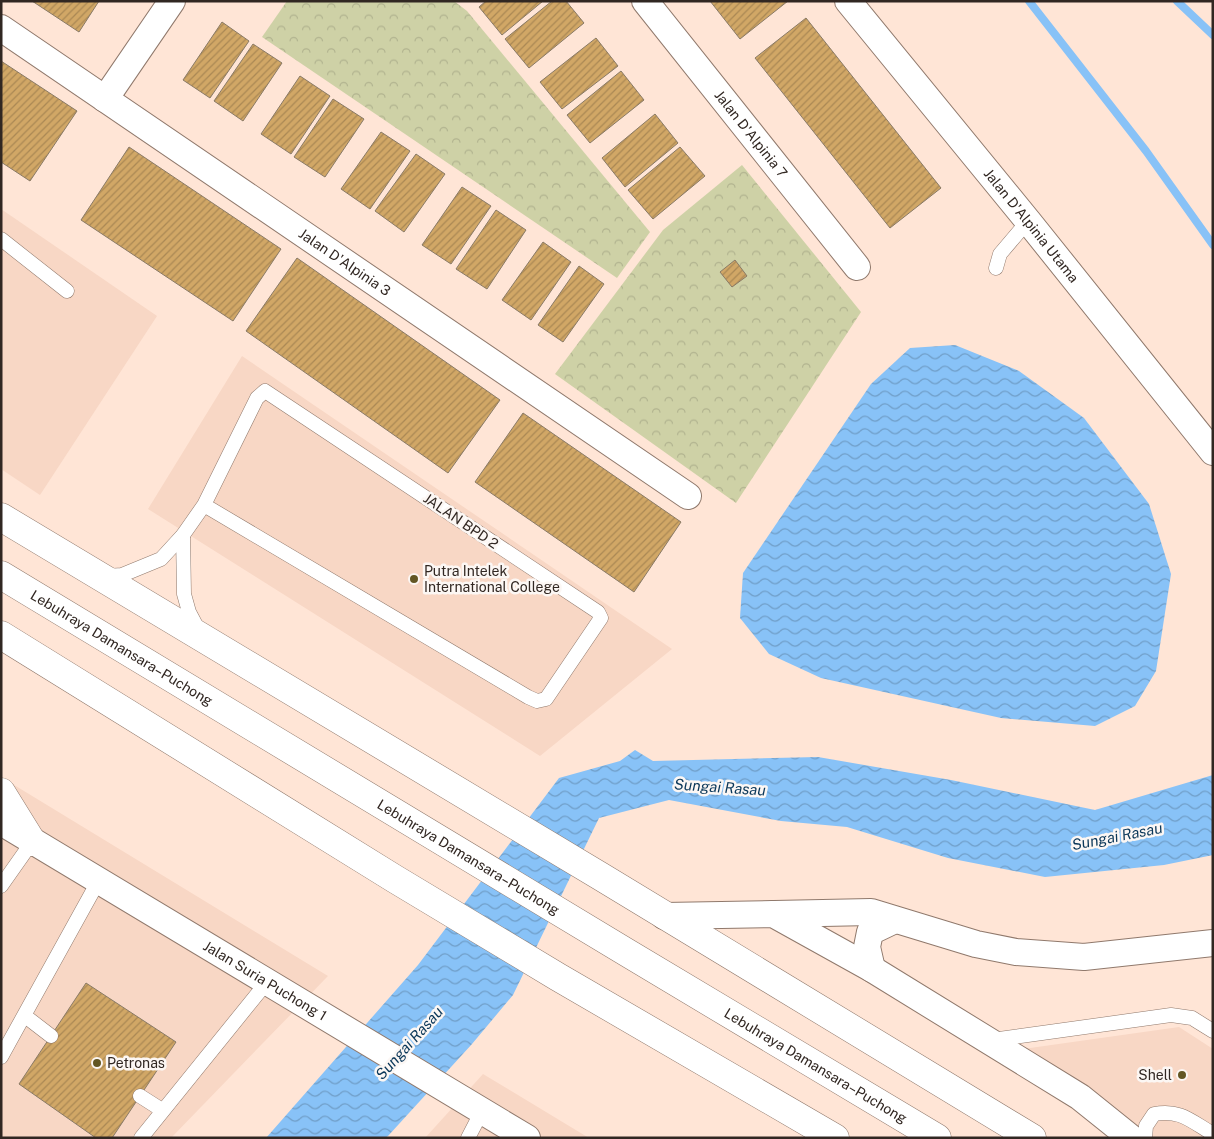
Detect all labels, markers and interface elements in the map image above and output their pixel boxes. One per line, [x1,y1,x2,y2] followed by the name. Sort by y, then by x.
[711,87,791,181] street label: Jalan D'Alpinia 7
[981,166,1082,286] street label: Jalan D'Alpinia Utama
[296,225,394,299] street label: Jalan D'Alpinia 3
[420,490,502,552] street label: JALAN BPD 2
[424,563,560,595] place label: Putra Intelek International College
[408,573,420,585] marker: Putra Intelek International College
[28,587,216,709] street label: Lebuhraya Damansara–Puchong
[674,775,766,799] water label: Sungai Rasau
[374,796,563,918] street label: Lebuhraya Damansara–Puchong
[1070,819,1164,853] water label: Sungai Rasau
[201,937,329,1024] street label: Jalan Suria Puchong 1
[372,1003,446,1083] water label: Sungai Rasau
[721,1005,910,1126] street label: Lebuhraya Damansara–Puchong
[107,1055,165,1071] place label: Petronas
[91,1057,103,1069] marker: Petronas
[1138,1067,1172,1083] place label: Shell
[1176,1069,1188,1081] marker: Shell

